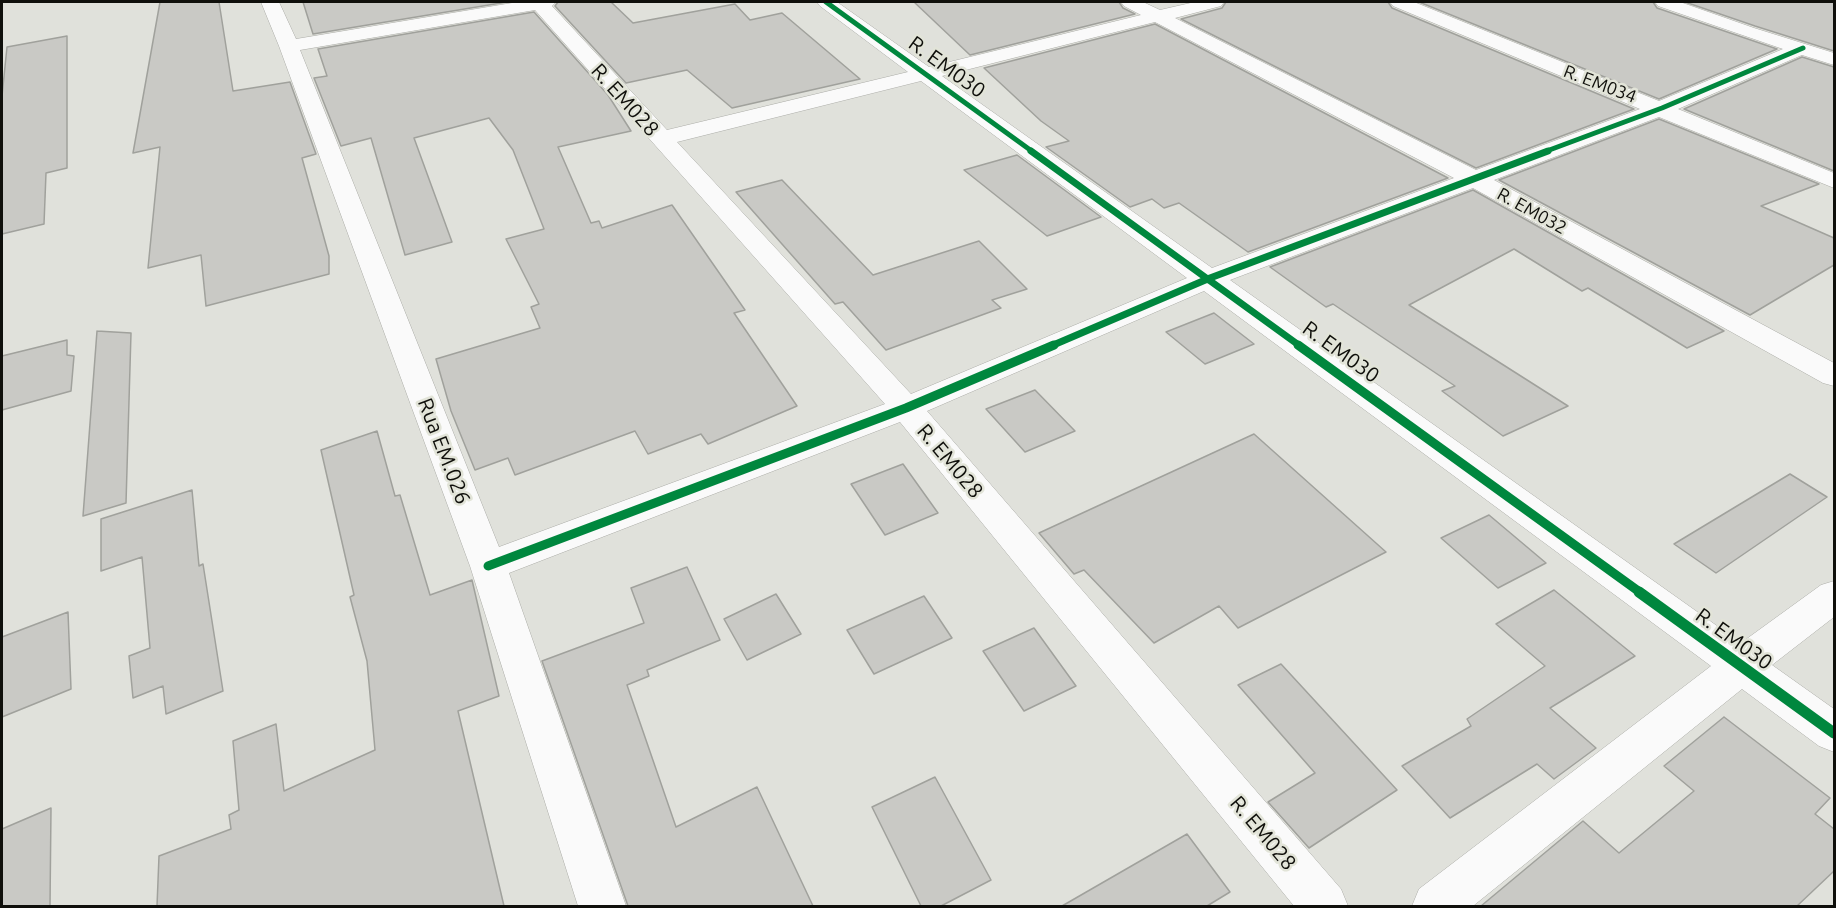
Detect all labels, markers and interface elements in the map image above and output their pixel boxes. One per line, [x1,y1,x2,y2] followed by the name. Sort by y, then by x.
[904,31,990,103] street label: R. EM030
[586,59,664,141] street label: R. EM028
[1561,60,1639,108] street label: R. EM034
[1493,183,1571,239] street label: R. EM032
[1298,316,1384,388] street label: R. EM030
[412,394,476,508] street label: Rua EM.026
[912,419,988,503] street label: R. EM028
[1691,603,1777,675] street label: R. EM030
[1225,791,1301,875] street label: R. EM028

